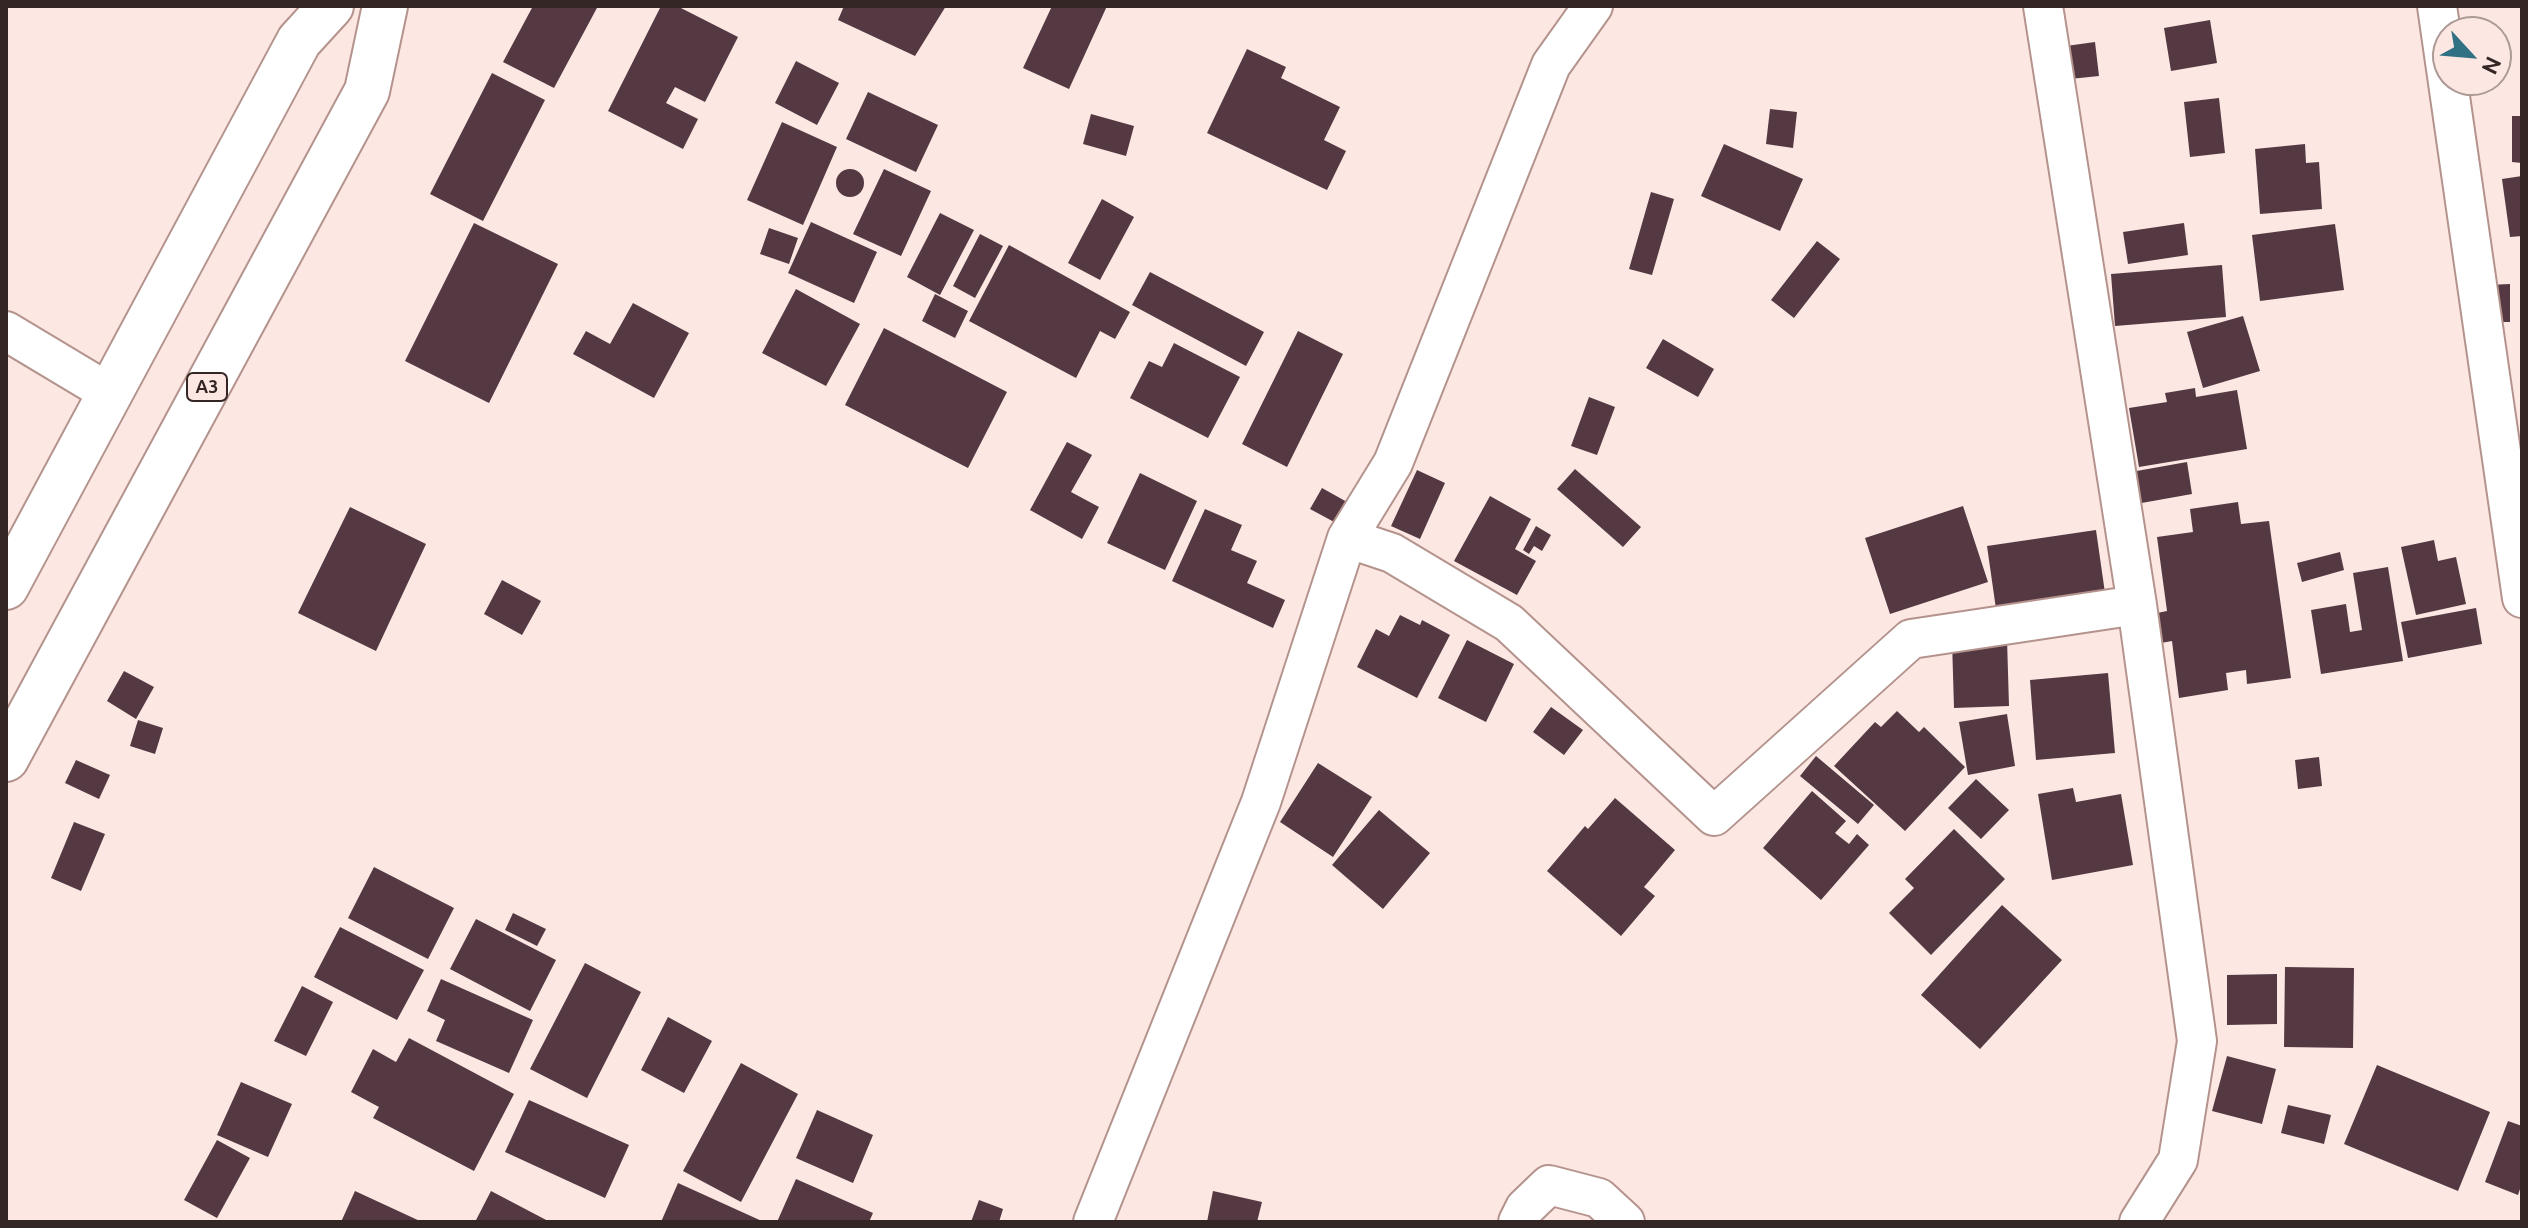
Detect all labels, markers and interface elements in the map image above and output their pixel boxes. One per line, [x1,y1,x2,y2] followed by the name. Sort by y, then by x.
[2432,16,2512,96] north arrow
[2477,53,2507,79] text: N
[187,373,227,401] road number: A3

